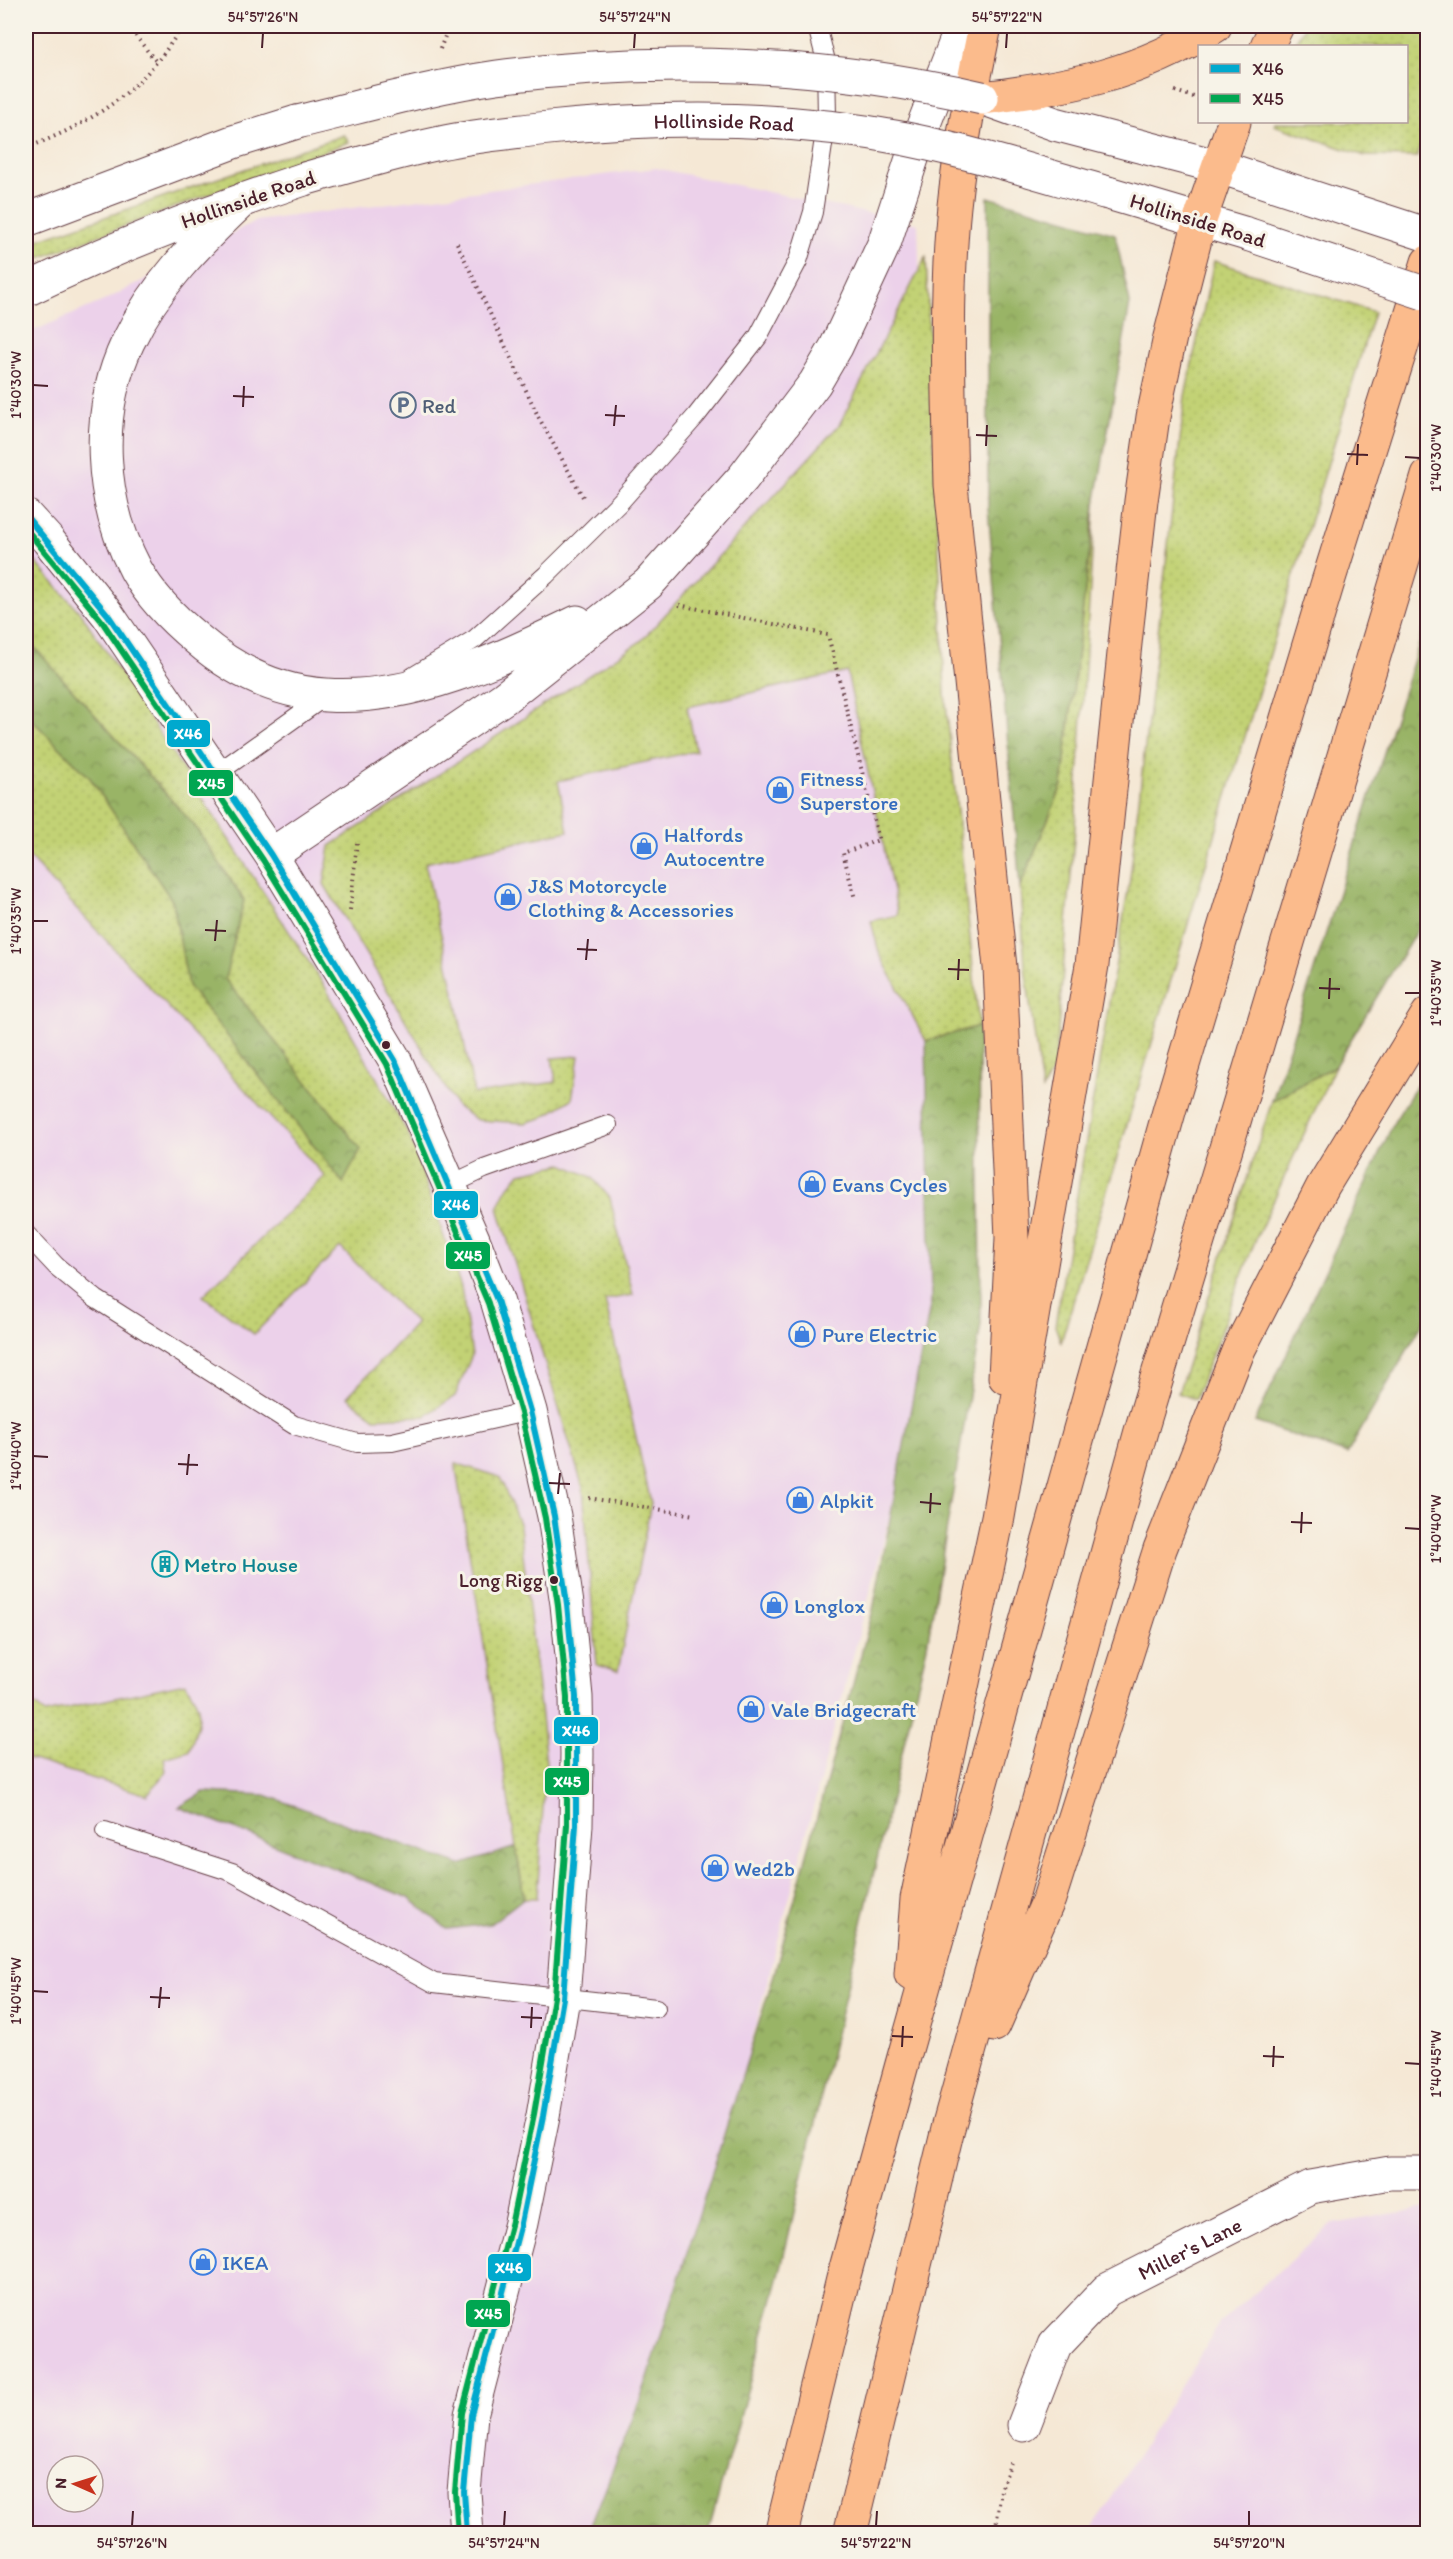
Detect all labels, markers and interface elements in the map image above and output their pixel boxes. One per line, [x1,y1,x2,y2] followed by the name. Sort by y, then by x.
[228,8,298,26] text: 54°57'26"N
[599,8,671,26] text: 54°57'24"N
[972,8,1042,26] text: 54°57'22"N
[1198,45,1408,123] legend
[1252,58,1284,80] text: X46
[1252,88,1284,110] text: X45
[653,107,796,136] street label: Hollinside Road
[177,164,319,234] street label: Hollinside Road
[1127,187,1270,253] street label: Hollinside Road
[7,351,25,419] text: 1°40'30"W
[388,390,418,420] parking icon: Red
[422,393,457,418] place label: Red
[1427,424,1445,492] text: 1°40'30"W
[166,719,211,748] line badge: X46
[174,724,203,743] text: X46
[800,766,898,815] place label: Fitness Superstore
[188,769,234,797] line badge: X45
[197,774,226,793] text: X45
[765,775,795,805] shop icon: Fitness Superstore
[664,822,765,871] place label: Halfords Autocentre
[629,831,659,861] shop icon: Halfords Autocentre
[528,873,734,922] place label: J&S Motorcycle Clothing & Accessories
[493,882,523,912] shop icon: J&S Motorcycle Clothing & Accessories
[7,887,25,954] text: 1°40'35"W
[1427,959,1445,1026] text: 1°40'35"W
[380,1039,392,1051] unlabelled marker
[797,1169,827,1199] shop icon: Evans Cycles
[832,1172,947,1197] place label: Evans Cycles
[433,1190,479,1219] line badge: X46
[442,1195,471,1214] text: X46
[445,1241,491,1270] line badge: X45
[454,1246,483,1265] text: X45
[787,1319,817,1349] shop icon: Pure Electric
[822,1322,937,1347] place label: Pure Electric
[7,1421,25,1491] text: 1°40'40"W
[785,1485,815,1515] shop icon: Alpkit
[820,1488,874,1513] place label: Alpkit
[1427,1494,1445,1564] text: 1°40'40"W
[150,1549,180,1579] building icon: Metro House
[184,1552,298,1577] place label: Metro House
[459,1568,544,1592] place label: Long Rigg
[548,1574,560,1586] marker: Long Rigg
[759,1590,789,1620] shop icon: Longlox
[794,1593,866,1618] place label: Longlox
[736,1694,766,1724] shop icon: Vale Bridgecraft
[771,1697,917,1722] place label: Vale Bridgecraft
[553,1716,599,1745] line badge: X46
[562,1721,591,1740] text: X46
[544,1767,590,1796] line badge: X45
[553,1772,582,1791] text: X45
[700,1853,730,1883] shop icon: Wed2b
[734,1856,795,1881] place label: Wed2b
[7,1957,25,2025] text: 1°40'45"W
[1427,2030,1445,2098] text: 1°40'45"W
[1133,2211,1246,2285] street label: Miller's Lane
[188,2247,218,2277] shop icon: IKEA
[222,2250,269,2275] place label: IKEA
[487,2253,532,2282] line badge: X46
[495,2258,524,2277] text: X46
[465,2299,511,2328] line badge: X45
[474,2304,503,2323] text: X45
[45,2454,105,2514] north arrow
[51,2477,70,2489] text: N
[97,2534,167,2552] text: 54°57'26"N
[468,2534,540,2552] text: 54°57'24"N
[841,2534,911,2552] text: 54°57'22"N
[1213,2534,1285,2552] text: 54°57'20"N

